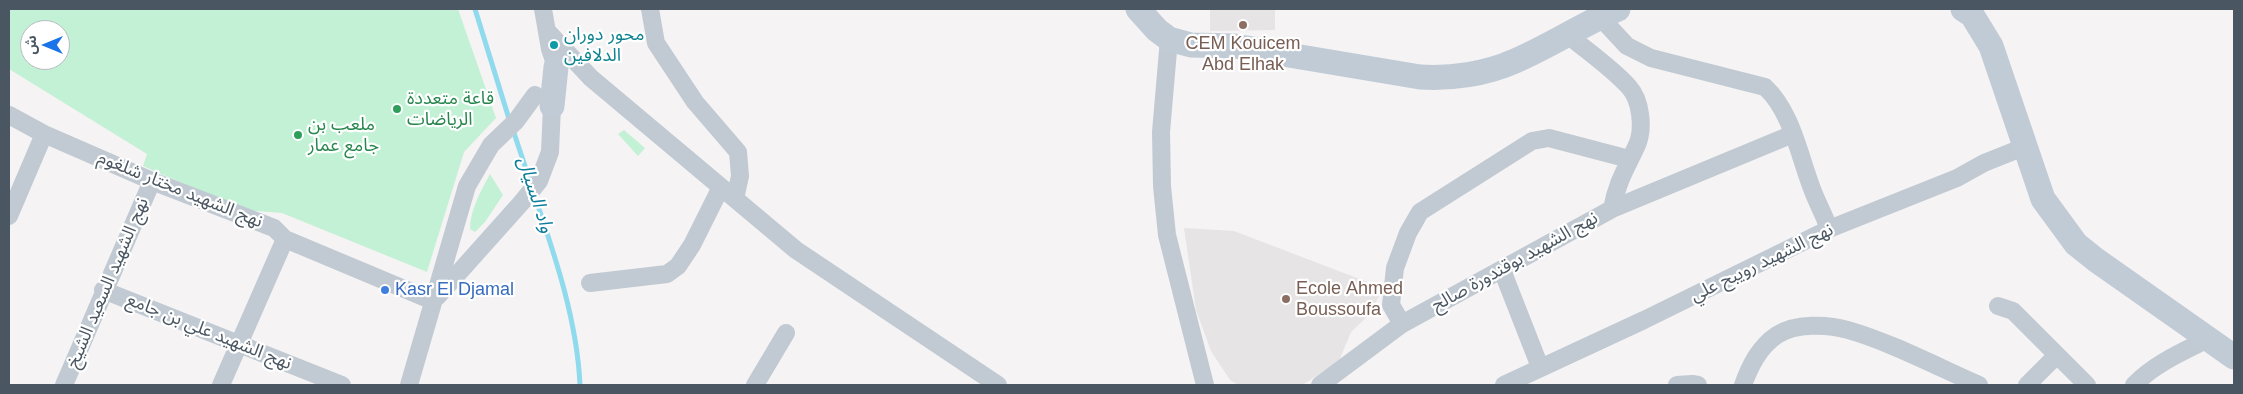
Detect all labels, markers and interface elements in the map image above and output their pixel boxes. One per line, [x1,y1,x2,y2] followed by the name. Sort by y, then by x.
[1237,19,1249,31] marker: CEM Kouicem Abd Elhak
[20,20,70,70] north arrow
[564,24,644,66] place label: محور دوران الدلافين
[1185,33,1301,76] place label: CEM Kouicem Abd Elhak
[23,35,39,55] text: ش
[548,39,560,51] marker: محور دوران الدلافين
[407,88,494,130] place label: قاعة متعددة الرياضات
[391,103,403,115] marker: قاعة متعددة الرياضات
[308,114,379,156] place label: ملعب بن جامع عمار
[292,129,304,141] marker: ملعب بن جامع عمار
[94,147,266,233] street label: نهج الشهيد مختار شلغوم
[512,154,558,236] water label: واد السيال
[62,195,154,371] street label: نهج الشهيد السعيد الشيخ
[1428,207,1602,317] street label: نهج الشهيد بوقندورة صالح
[1687,219,1837,307] street label: نهج الشهيد رويبح علي
[1296,278,1403,320] place label: Ecole Ahmed Boussoufa
[395,279,514,301] place label: Kasr El Djamal
[379,284,391,296] marker: Kasr El Djamal
[123,289,295,375] street label: نهج الشهيد علي بن جامع
[1280,293,1292,305] marker: Ecole Ahmed Boussoufa

